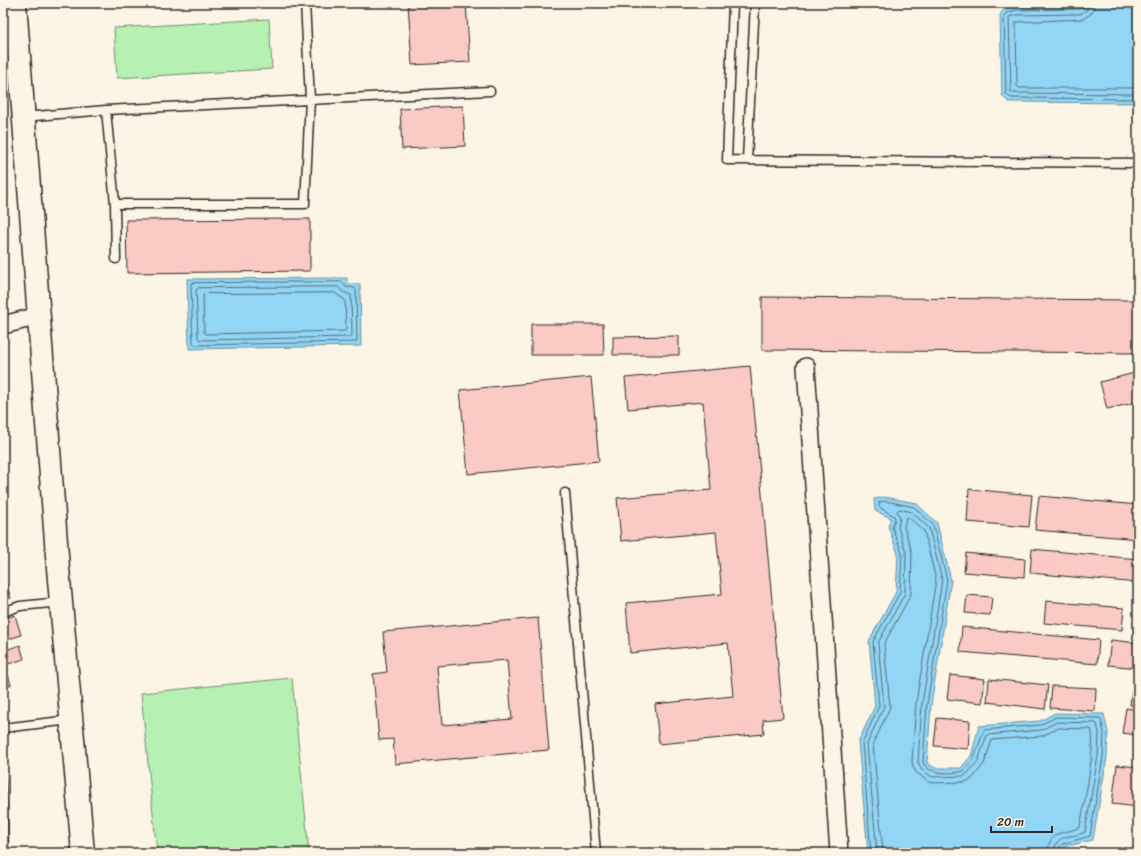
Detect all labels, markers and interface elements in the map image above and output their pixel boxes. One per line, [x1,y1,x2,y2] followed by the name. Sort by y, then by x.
[991,808,1052,834] scale bar
[997,811,1024,833] text: 20 m

